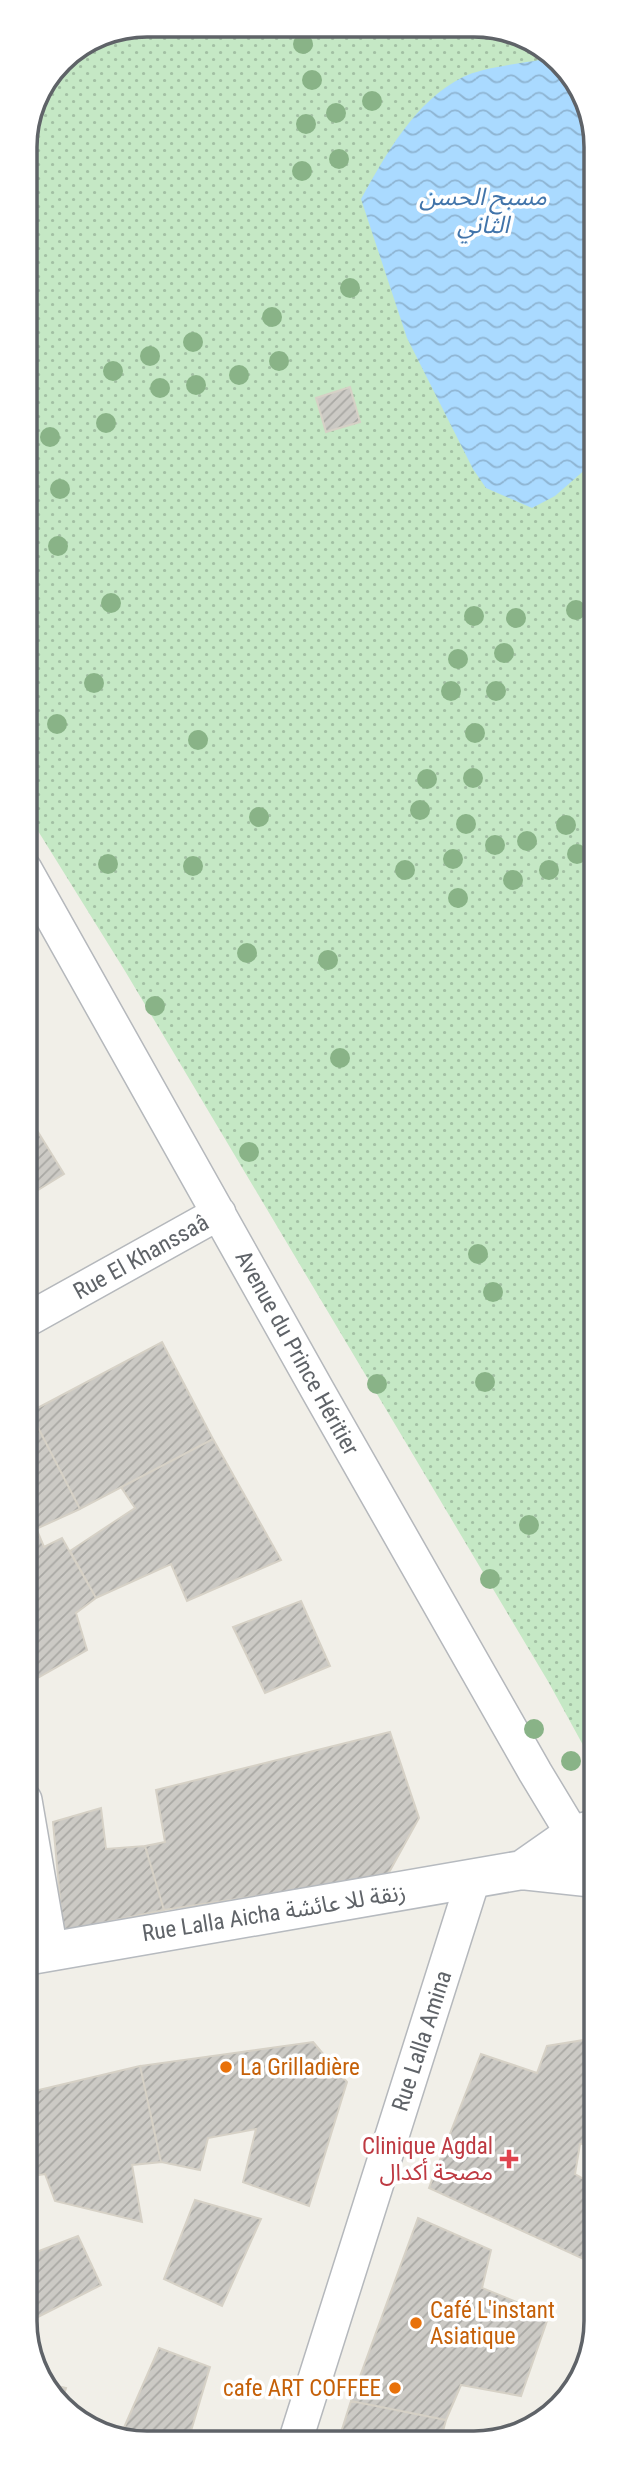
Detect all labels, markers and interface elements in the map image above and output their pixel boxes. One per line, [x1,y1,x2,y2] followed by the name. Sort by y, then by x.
[419,183,547,244] water label: مسبح الحسن الثاني
[69,1209,213,1305] street label: Rue El Khanssaâ
[230,1246,364,1460] street label: Avenue du Prince Héritier
[140,1879,408,1947] street label: Rue Lalla Aicha زنقة للا عائشة
[387,1967,457,2115] street label: Rue Lalla Amina
[240,2054,360,2081] place label: La Grilladière
[218,2059,234,2075] marker: La Grilladière
[362,2133,493,2186] place label: Clinique Agdal مصحة أكدال
[499,2149,519,2169] marker: Clinique Agdal مصحة أكدال
[430,2297,555,2350] place label: Café L'instant Asiatique
[408,2315,424,2331] marker: Café L'instant Asiatique
[223,2375,381,2402] place label: cafe ART COFFEE
[387,2380,403,2396] marker: cafe ART COFFEE

